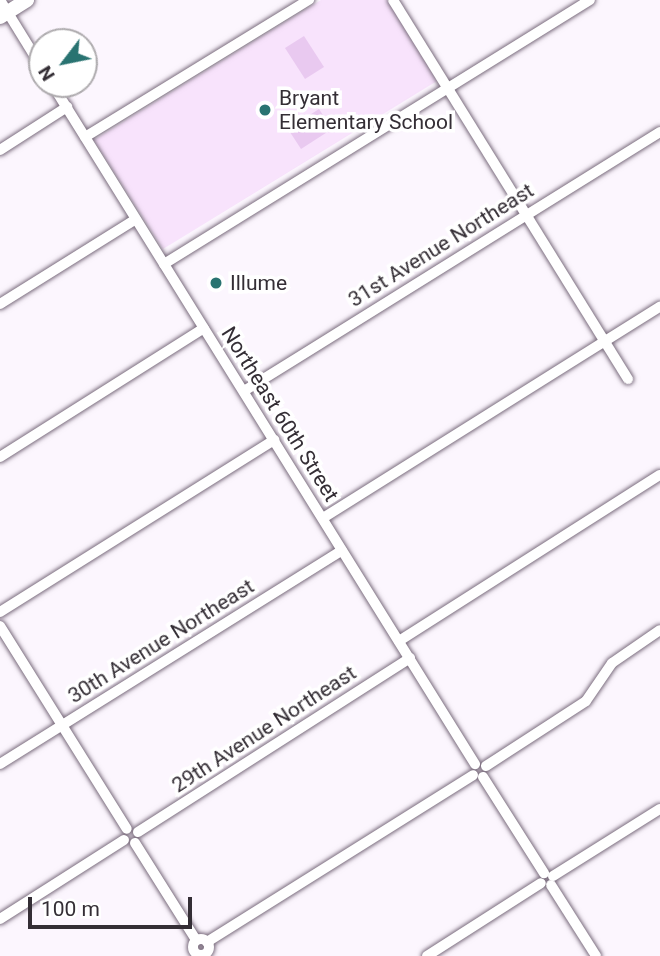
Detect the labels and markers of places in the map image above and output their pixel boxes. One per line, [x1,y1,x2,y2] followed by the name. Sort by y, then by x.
[279,85,453,135] place label: Bryant Elementary School
[257,102,273,118] marker: Bryant Elementary School
[230,270,287,296] place label: Illume
[208,275,224,291] marker: Illume

